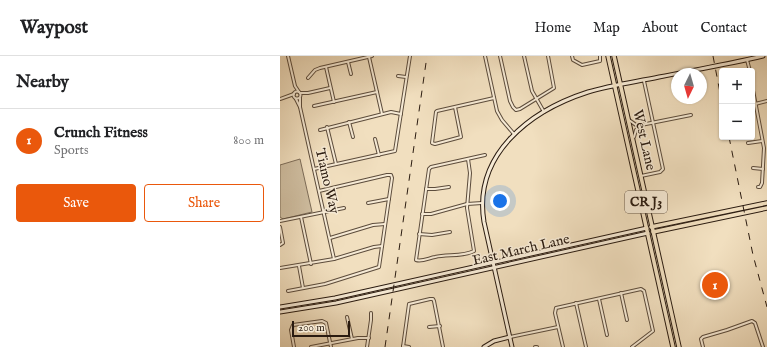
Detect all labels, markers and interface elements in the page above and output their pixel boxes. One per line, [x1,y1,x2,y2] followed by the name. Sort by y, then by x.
[20,16,88,40] text: Waypost
[535,19,571,37] text: Home
[593,19,620,37] text: Map
[642,19,678,37] text: About
[700,19,747,37] text: Contact
[671,68,707,104] north arrow
[719,68,755,140] map controls
[719,68,755,104] button: +
[16,72,69,93] text: Nearby
[719,104,755,140] button: −
[628,108,660,173] street label: West Lane
[54,123,148,142] text: Crunch Fitness
[27,132,31,149] text: 1
[233,132,264,149] text: 800 m
[54,142,89,159] text: Sports
[311,147,343,216] street label: Tiamo Way
[16,184,136,222] button: Save
[144,184,264,222] button: Share
[490,191,510,211] your location
[625,191,667,213] road number: CR J3
[471,230,572,270] street label: East March Lane
[702,270,728,300] pin: 1
[292,319,350,338] scale bar
[298,321,325,335] text: 200 m

